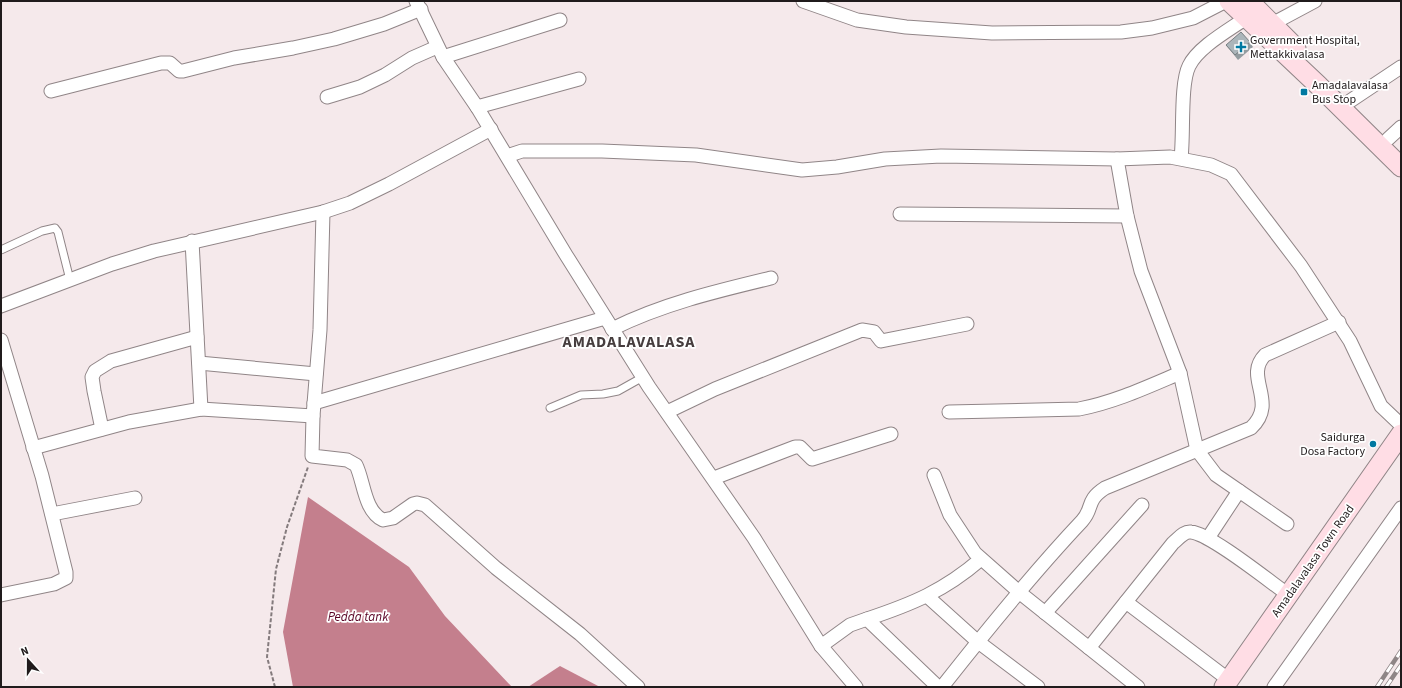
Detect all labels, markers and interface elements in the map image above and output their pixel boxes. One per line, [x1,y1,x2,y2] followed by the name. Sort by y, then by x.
[1250,32,1360,63] place label: Government Hospital, Mettakkivalasa
[1235,41,1247,53] marker: Government Hospital, Mettakkivalasa
[1312,77,1388,108] place label: Amadalavalasa Bus Stop
[1299,87,1309,97] marker: Amadalavalasa Bus Stop
[562,331,695,353] district label: AMADALAVALASA
[1300,429,1365,460] place label: Saidurga Dosa Factory
[1368,439,1378,449] marker: Saidurga Dosa Factory
[1268,501,1358,621] street label: Amadalavalasa Town Road
[328,608,389,626] water label: Pedda tank
[8,640,48,680] north arrow
[18,643,31,659] text: N

